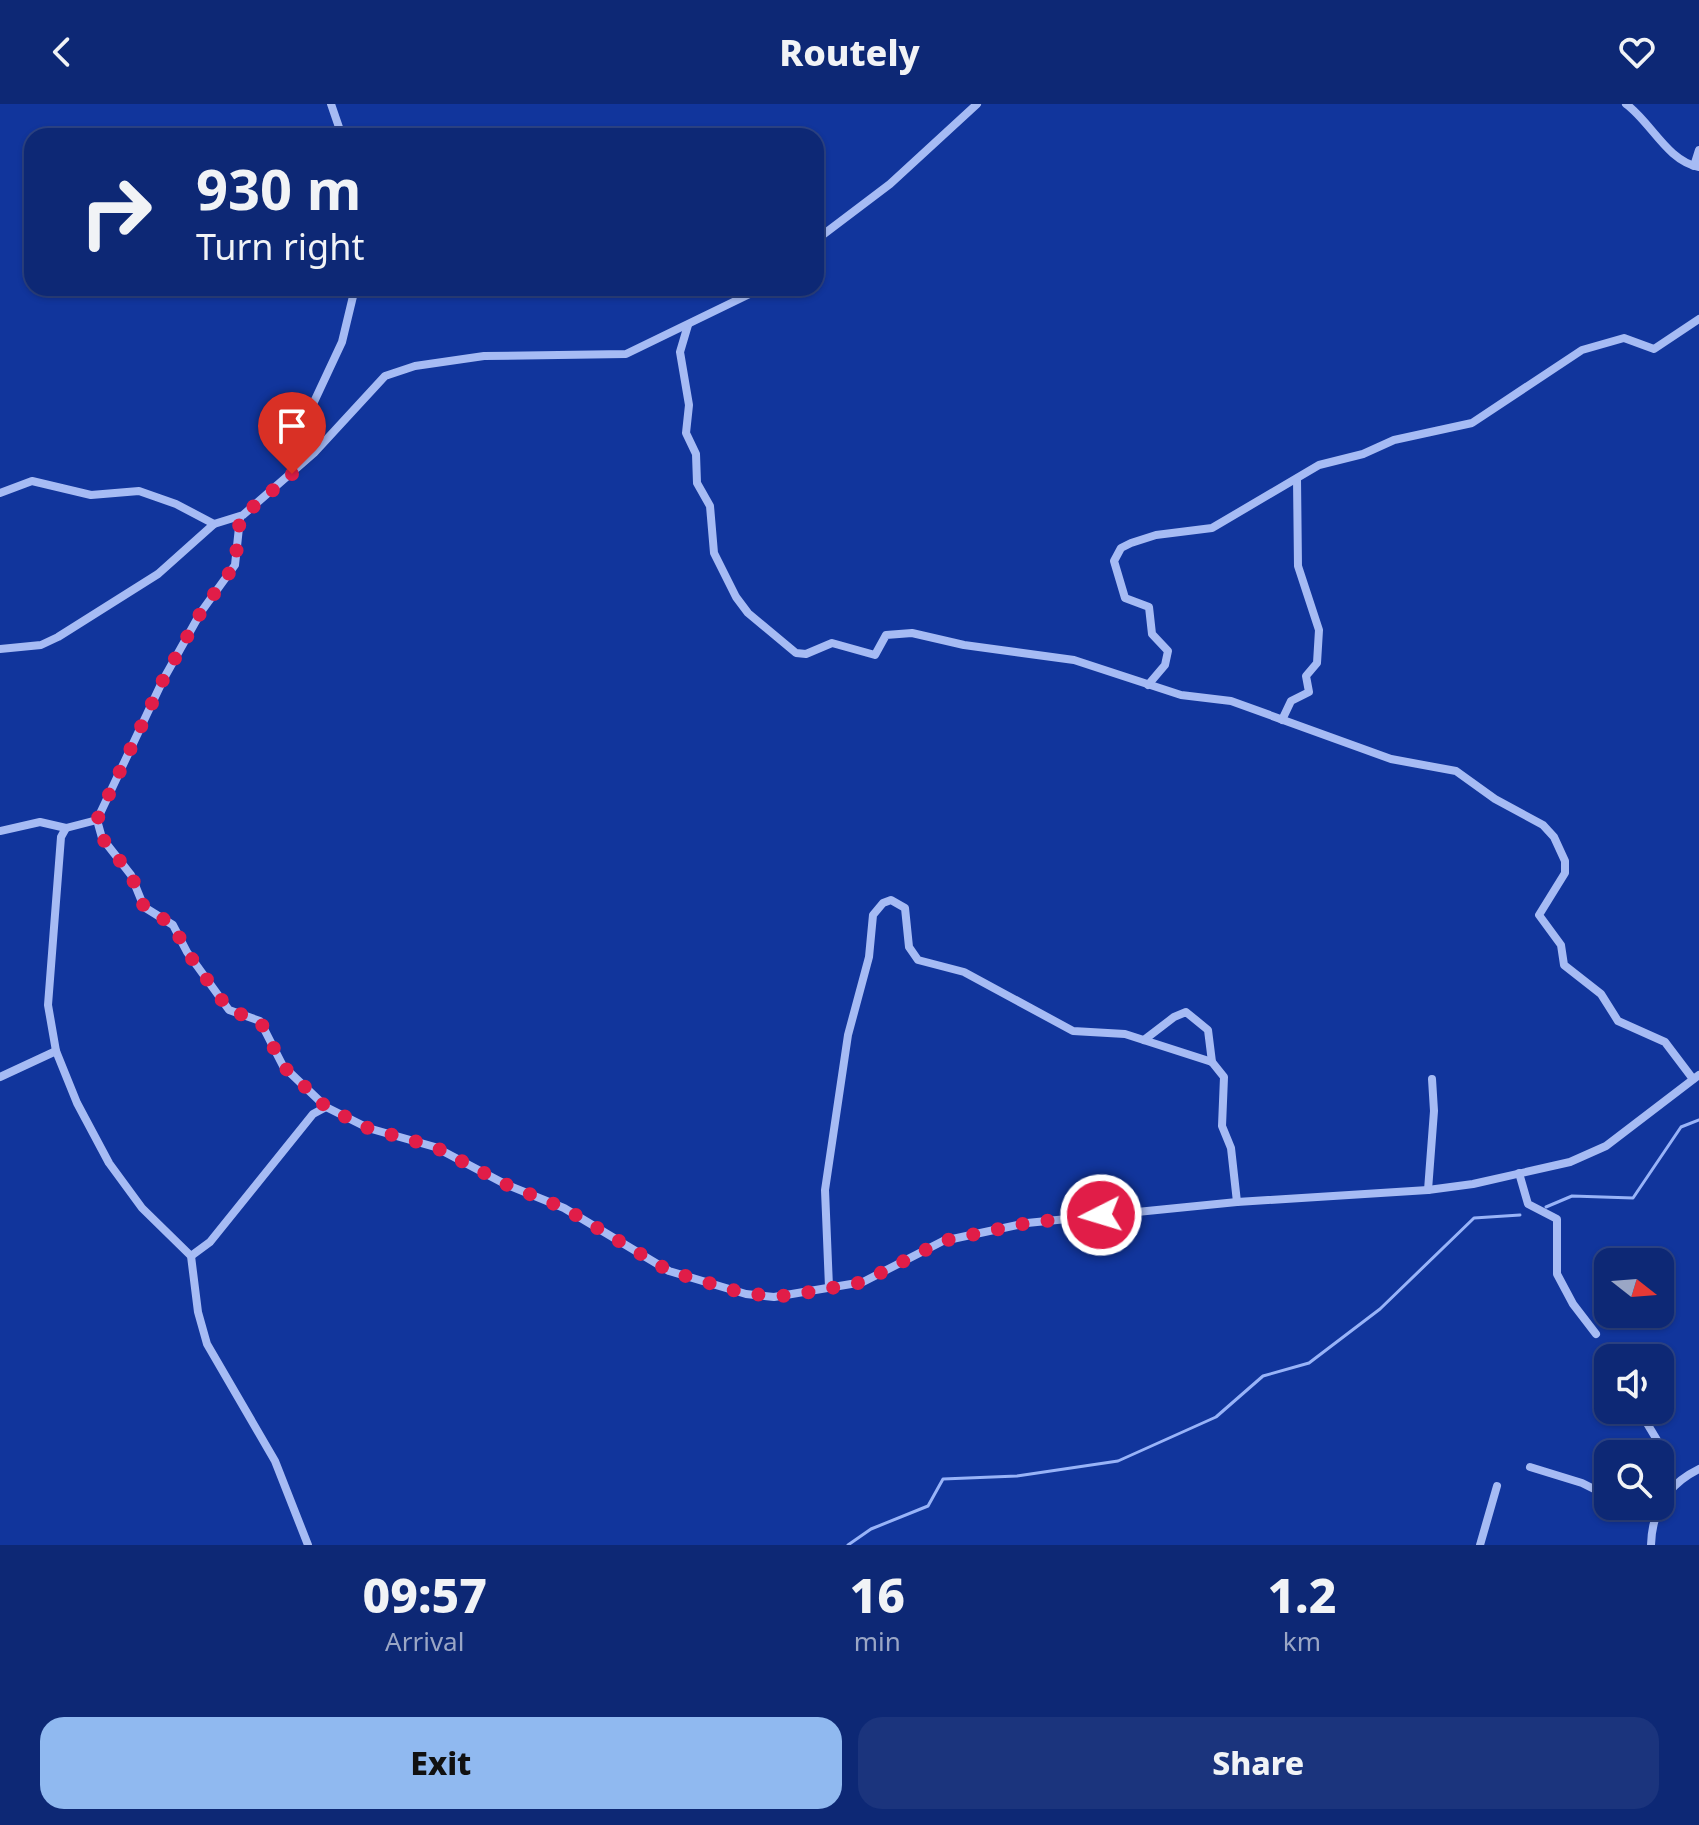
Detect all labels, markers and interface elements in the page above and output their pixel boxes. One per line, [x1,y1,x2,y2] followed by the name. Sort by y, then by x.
[779,28,920,77] text: Routely
[40,30,84,74] icon: back
[1615,30,1659,74] icon: heart
[196,150,361,226] text: 930 m
[64,160,168,264] icon: right
[196,222,364,271] text: Turn right
[258,392,326,474] pin
[270,404,314,448] icon: arrive
[1059,1173,1143,1257] position arrow
[1594,1248,1674,1328] north arrow
[1594,1248,1674,1520] map controls
[1594,1344,1674,1424] button: sound
[1594,1440,1674,1520] button: search
[362,1562,487,1627] text: 09:57
[849,1562,905,1627] text: 16
[1267,1562,1337,1627] text: 1.2
[385,1623,464,1659] text: Arrival
[854,1623,901,1659] text: min
[1283,1623,1321,1659] text: km
[40,1717,842,1809] button: Exit
[858,1717,1659,1809] button: Share

